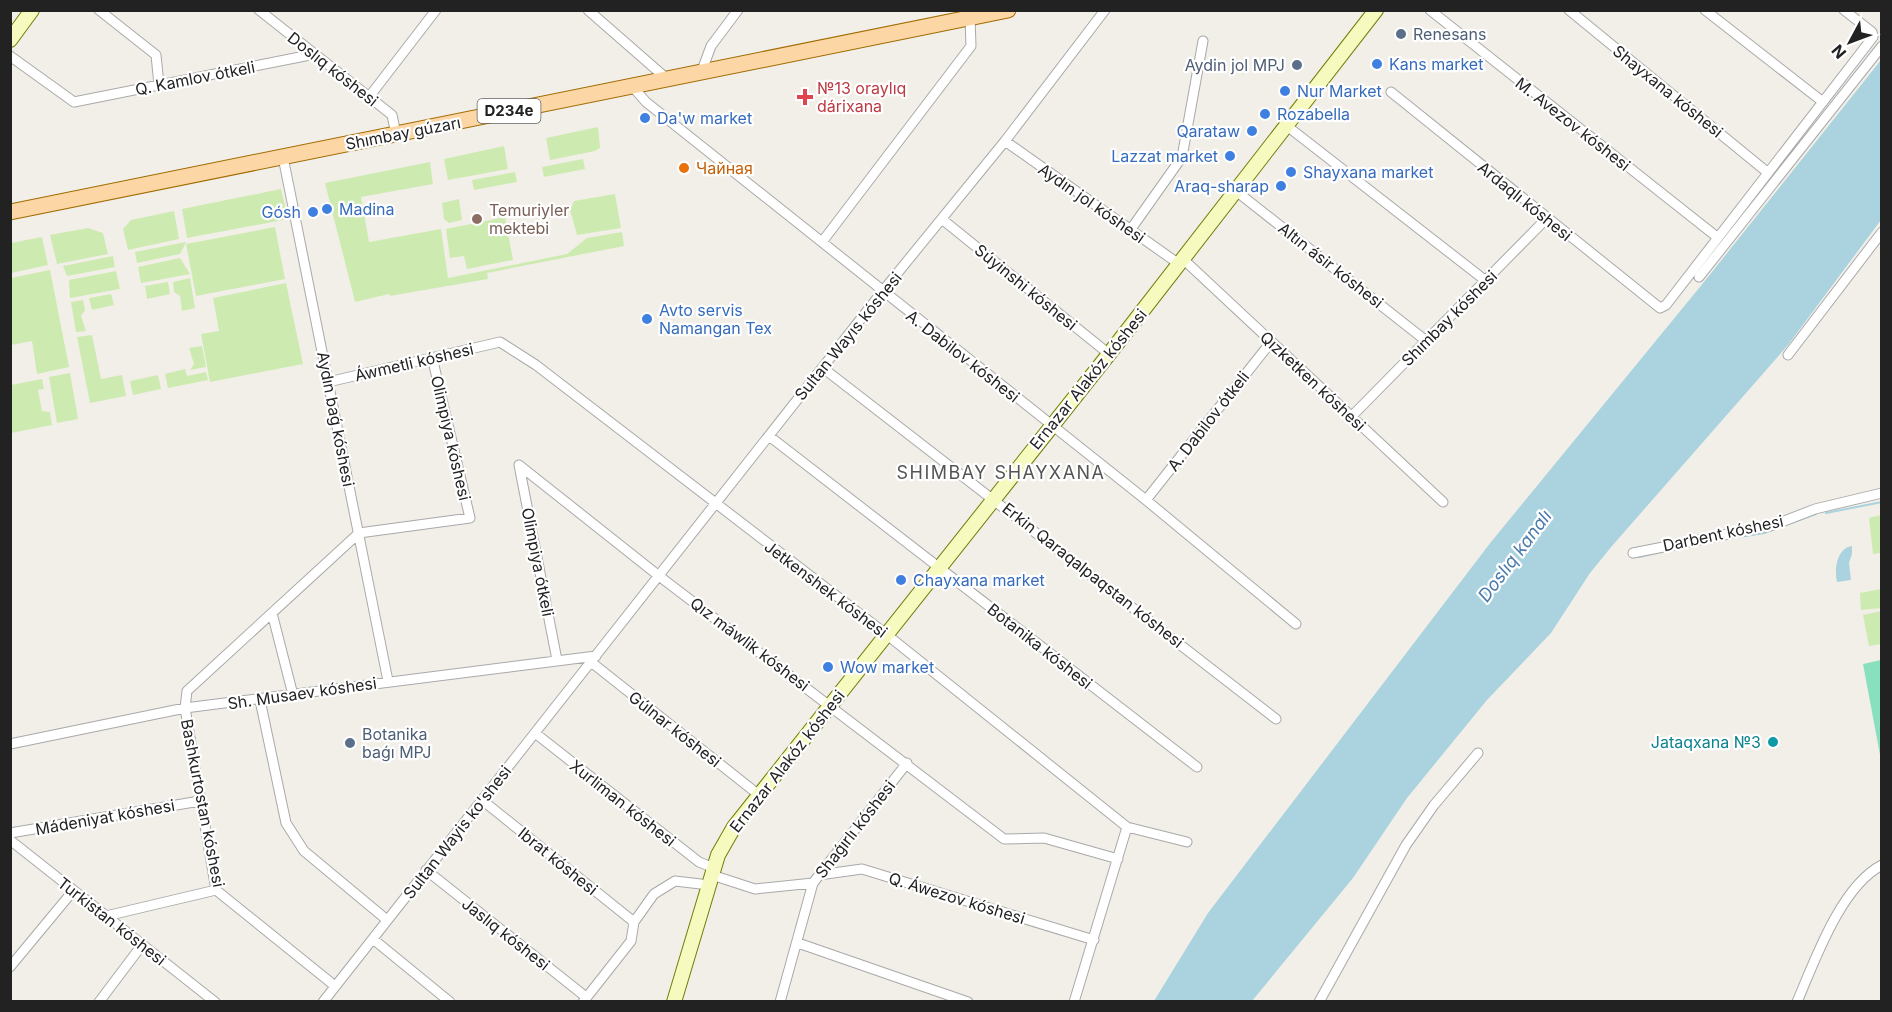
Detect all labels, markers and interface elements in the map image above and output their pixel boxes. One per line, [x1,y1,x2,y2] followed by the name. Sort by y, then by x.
[1820,12,1880,72] north arrow
[1413,24,1487,44] place label: Renesans
[1394,27,1408,41] marker: Renesans
[284,28,382,110] street label: Doslıq kóshesi
[1609,41,1727,141] street label: Shayxana kóshesi
[1827,41,1850,63] text: N
[1389,54,1483,74] place label: Kans market
[1185,55,1285,75] place label: Aydin jol MPJ
[134,57,256,99] street label: Q. Kamlov ótkeli
[1370,57,1384,71] marker: Kans market
[1290,58,1304,72] marker: Aydin jol MPJ
[1512,73,1634,175] street label: M. Avezov kóshesi
[817,78,906,116] place label: №13 oraylıq dárixana
[1297,81,1382,101] place label: Nur Market
[1278,84,1292,98] marker: Nur Market
[798,90,812,104] marker: №13 oraylıq dárixana
[478,99,540,123] road number: D234e
[1277,104,1350,124] place label: Rozabella
[1258,107,1272,121] marker: Rozabella
[657,108,752,128] place label: Da'w market
[638,111,652,125] marker: Da'w market
[344,112,462,154] street label: Shımbay gúzarı
[1176,121,1240,141] place label: Qarataw
[1245,124,1259,138] marker: Qarataw
[1111,146,1218,166] place label: Lazzat market
[1223,149,1237,163] marker: Lazzat market
[1474,157,1576,245] street label: Ardaqlı kóshesi
[696,158,753,178] place label: Чайная
[1035,159,1149,247] street label: Aydın jol kóshesi
[677,161,691,175] marker: Чайная
[1303,162,1433,182] place label: Shayxana market
[1284,165,1298,179] marker: Shayxana market
[1174,176,1269,196] place label: Araq-sharap
[1274,179,1288,193] marker: Araq-sharap
[339,199,395,219] place label: Madina
[489,200,569,238] place label: Temuriyler mektebi
[262,202,301,222] place label: Gósh
[320,202,334,216] marker: Madina
[306,205,320,219] marker: Gósh
[470,212,484,226] marker: Temuriyler mektebi
[1275,218,1387,312] street label: Altın ásir kóshesi
[971,240,1081,334] street label: Súyinshi kóshesi
[1397,266,1501,370] street label: Shımbay kóshesi
[790,268,906,404] street label: Sultan Wayıs kóshesi
[659,300,772,338] place label: Avto servis Namangan Tex
[902,305,1024,407] street label: A. Dabilov kóshesi
[1025,305,1151,453] street label: Ernazar Alakóz kóshesi
[640,312,654,326] marker: Avto servis Namangan Tex
[1256,327,1370,435] street label: Qızketken kóshesi
[353,339,475,385] street label: Áwmetli kóshesi
[313,350,359,488] street label: Aydın baǵ kóshesi
[1163,367,1253,475] street label: A. Dabilov ótkeli
[427,374,475,502] street label: Olimpiya kóshesi
[896,462,1106,483] district label: SHIMBAY SHAYXANA
[998,498,1188,652] street label: Erkin Qaraqalpaqstan kóshesi
[518,506,558,618] street label: Olimpiya ótkeli
[1473,506,1556,606] water label: Doslıq kanalı
[1661,510,1785,556] street label: Darbent kóshesi
[760,536,892,642] street label: Jetkenshek kóshesi
[913,570,1045,590] place label: Chayxana market
[894,573,908,587] marker: Chayxana market
[686,593,814,695] street label: Qız máwlik kóshesi
[984,599,1096,693] street label: Botanika kóshesi
[840,657,934,677] place label: Wow market
[821,660,835,674] marker: Wow market
[226,673,378,713] street label: Sh. Musaev kóshesi
[725,686,849,836] street label: Ernazar Alakóz kóshesi
[625,687,725,771] street label: Gúlnar kóshesi
[177,717,229,889] street label: Bashkurtostan kóshesi
[362,724,431,762] place label: Botanika baǵı MPJ
[1651,732,1761,752] place label: Jataqxana №3
[1766,735,1780,749] marker: Jataqxana №3
[343,736,357,750] marker: Botanika baǵı MPJ
[566,755,680,851] street label: Xurliman kóshesi
[399,761,515,903] street label: Sultan Wayis ko'shesi
[811,776,899,882] street label: Shaǵırlı kóshesi
[34,795,176,839] street label: Mádeniyat kóshesi
[514,823,602,899] street label: Ibrat kóshesi
[886,868,1028,928] street label: Q. Áwezov kóshesi
[54,873,170,969] street label: Turkistan kóshesi
[458,893,554,975] street label: Jaslıq kóshesi

